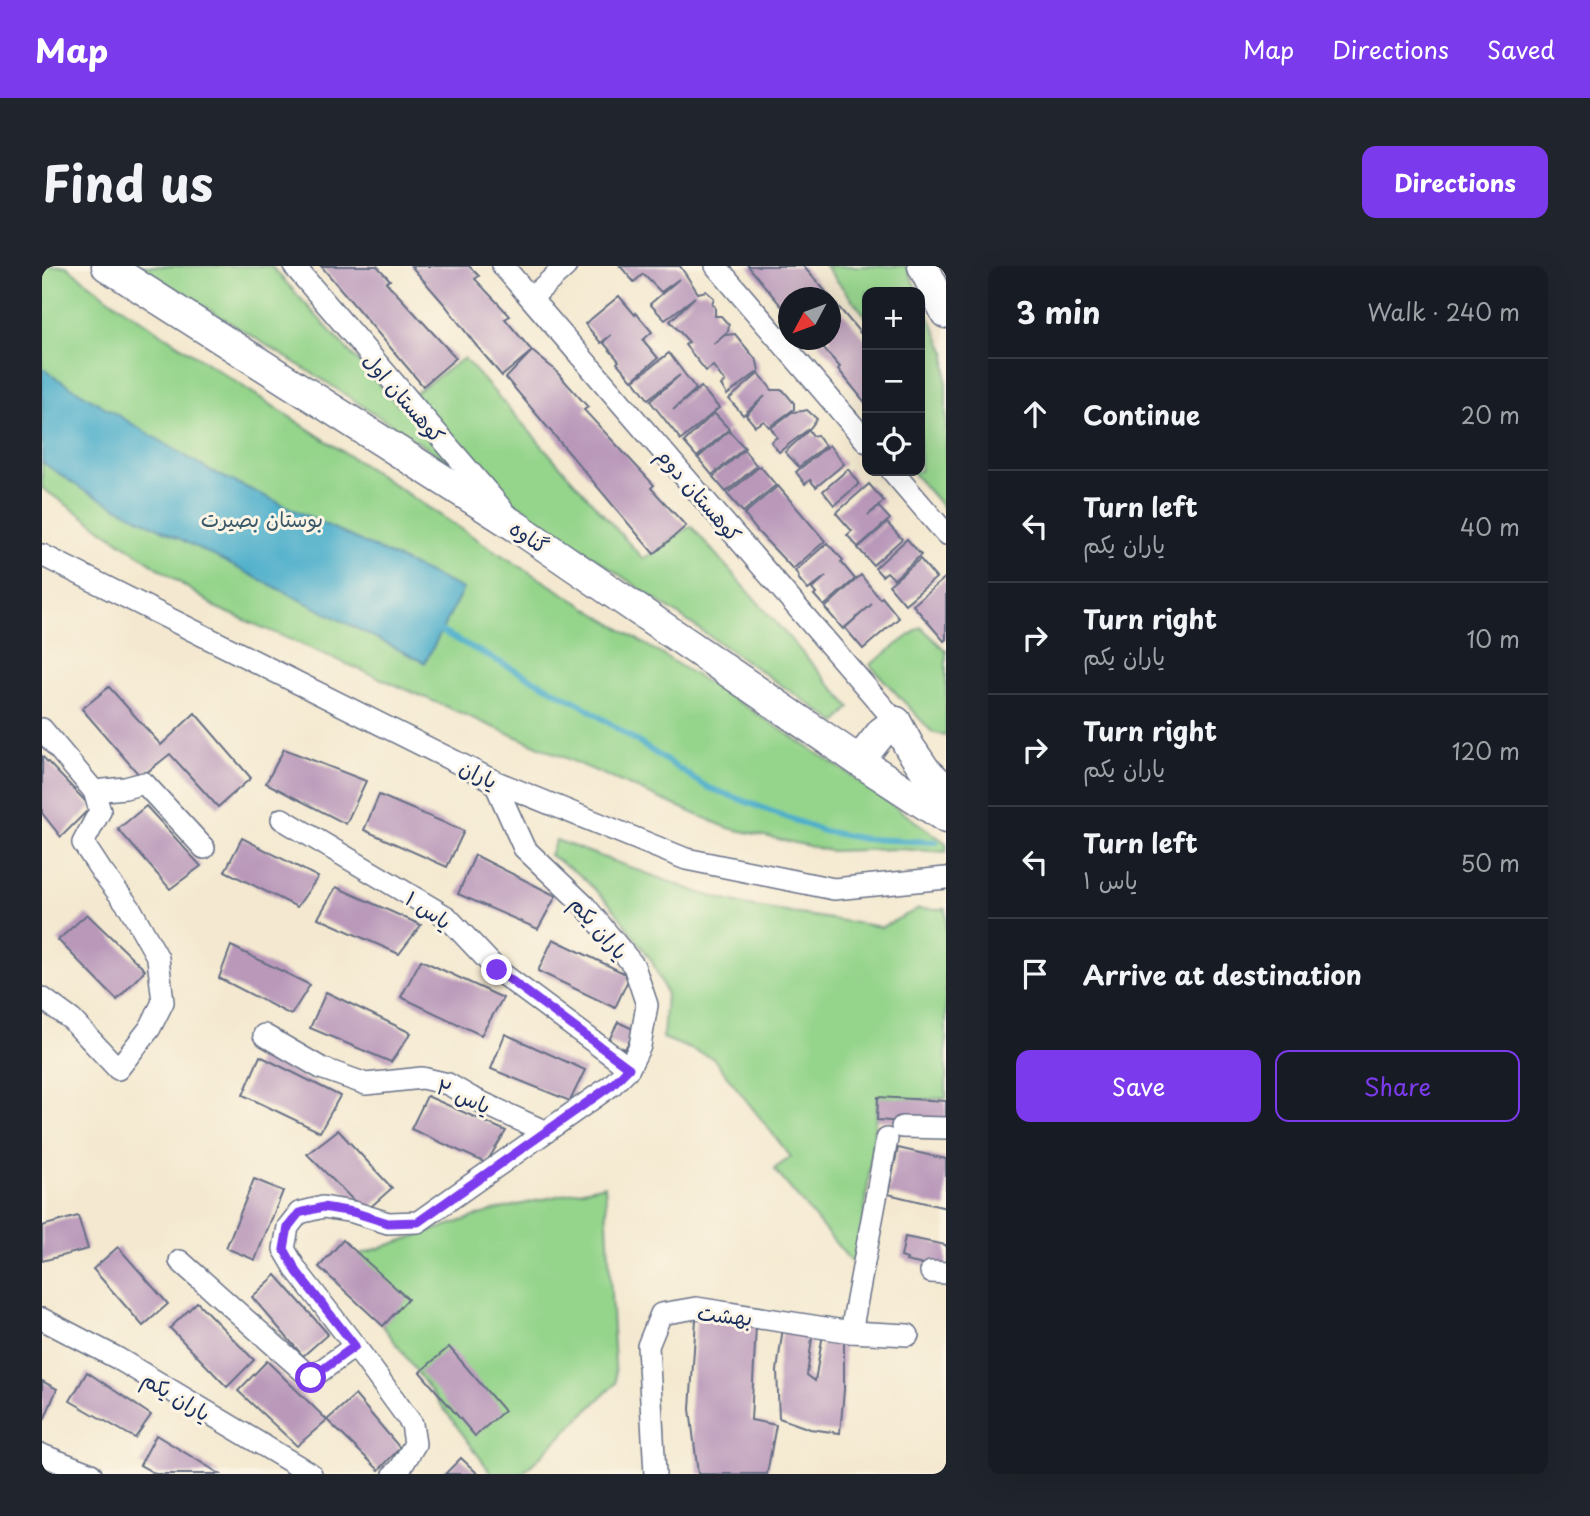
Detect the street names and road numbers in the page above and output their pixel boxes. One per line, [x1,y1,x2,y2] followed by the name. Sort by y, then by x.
[357,345,453,449] street label: کوهستان اول
[648,440,750,550] street label: کوهستان دوم
[504,511,556,561] street label: گناوه
[455,750,503,796] street label: یاران
[399,882,459,936] street label: یاس ۱
[562,888,637,967] street label: یاران یکم
[432,1069,496,1121] street label: یاس ۲
[696,1295,754,1333] street label: بهشت
[136,1362,217,1430] street label: یاران یکم

